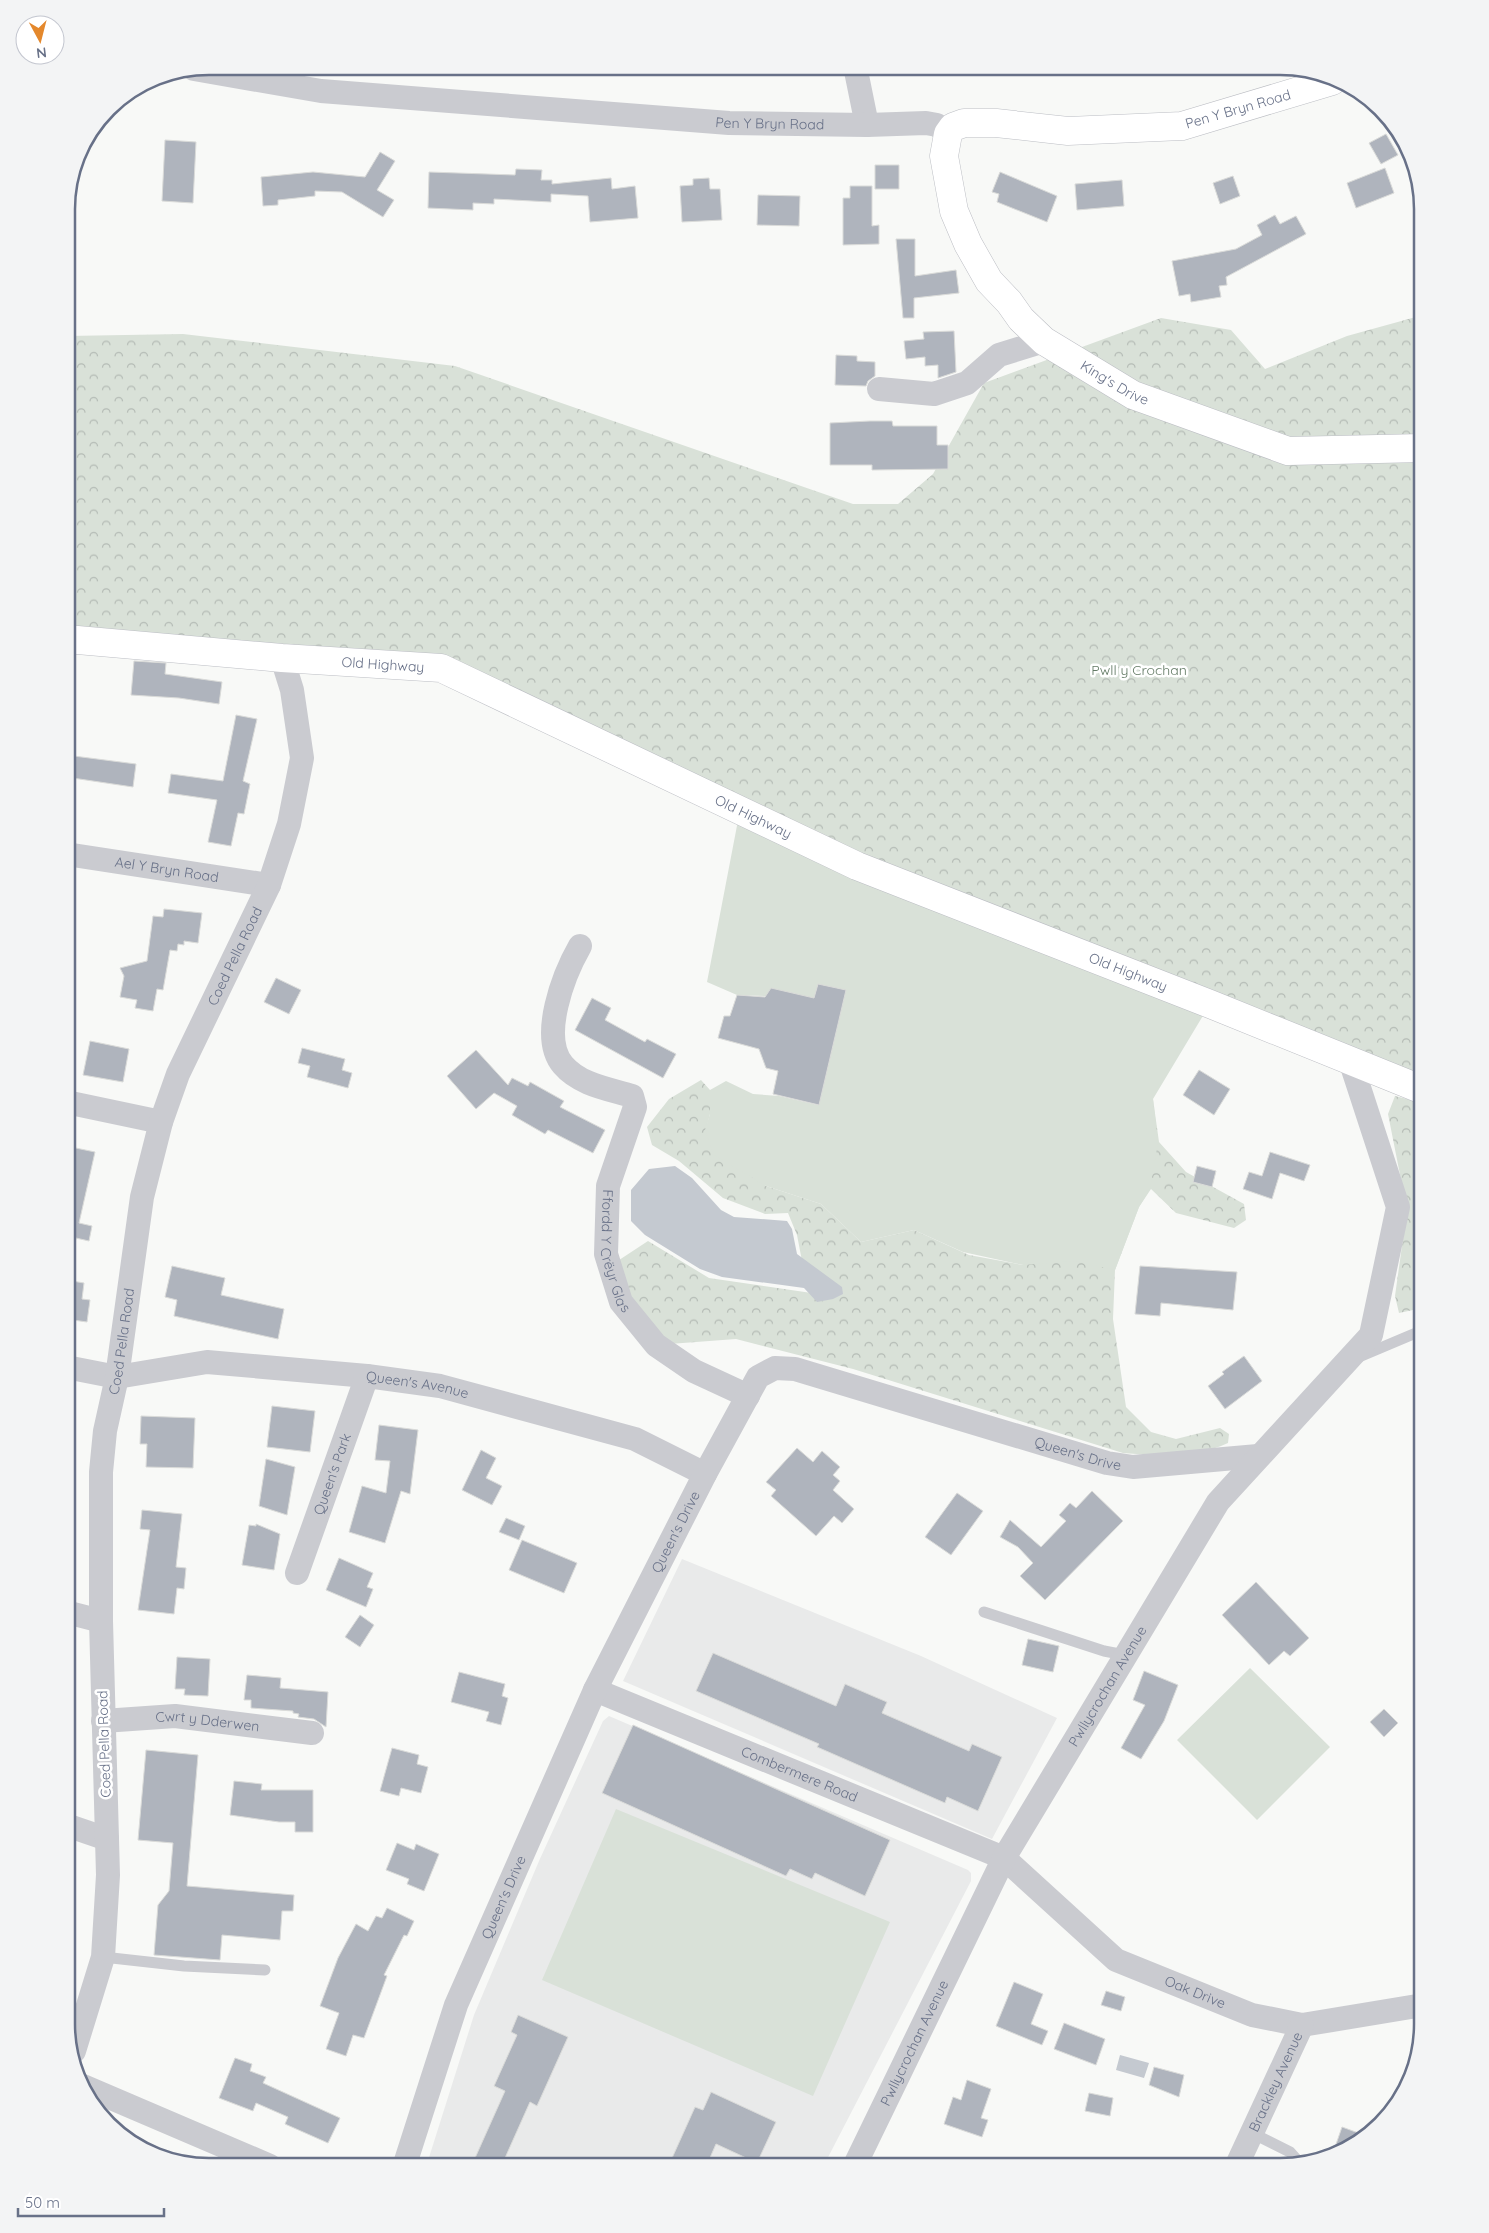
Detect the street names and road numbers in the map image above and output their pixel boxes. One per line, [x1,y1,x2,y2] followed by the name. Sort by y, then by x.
[1183,85,1293,133] street label: Pen Y Bryn Road
[715,113,824,133] street label: Pen Y Bryn Road
[1077,356,1151,409] street label: King's Drive
[341,653,425,676] street label: Old Highway
[712,791,795,843] street label: Old Highway
[114,853,220,886] street label: Ael Y Bryn Road
[203,904,266,1008] street label: Coed Pella Road
[1086,949,1170,995] street label: Old Highway
[597,1189,635,1316] street label: Ffordd Y Crëyr Glas
[104,1287,138,1396] street label: Coed Pella Road
[365,1367,471,1402] street label: Queen's Avenue
[309,1431,355,1517] street label: Queen's Park
[1032,1433,1123,1474] street label: Queen's Drive
[647,1488,704,1576] street label: Queen's Drive
[1064,1622,1151,1750] street label: Pwllycrochan Avenue
[93,1690,115,1798] street label: Coed Pella Road
[155,1707,261,1735] street label: Cwrt y Dderwen
[738,1742,860,1806] street label: Combermere Road
[477,1852,530,1942] street label: Queen's Drive
[1162,1972,1228,2012] street label: Oak Drive
[876,1977,952,2109] street label: Pwllycrochan Avenue
[1245,2029,1307,2135] street label: Brackley Avenue

